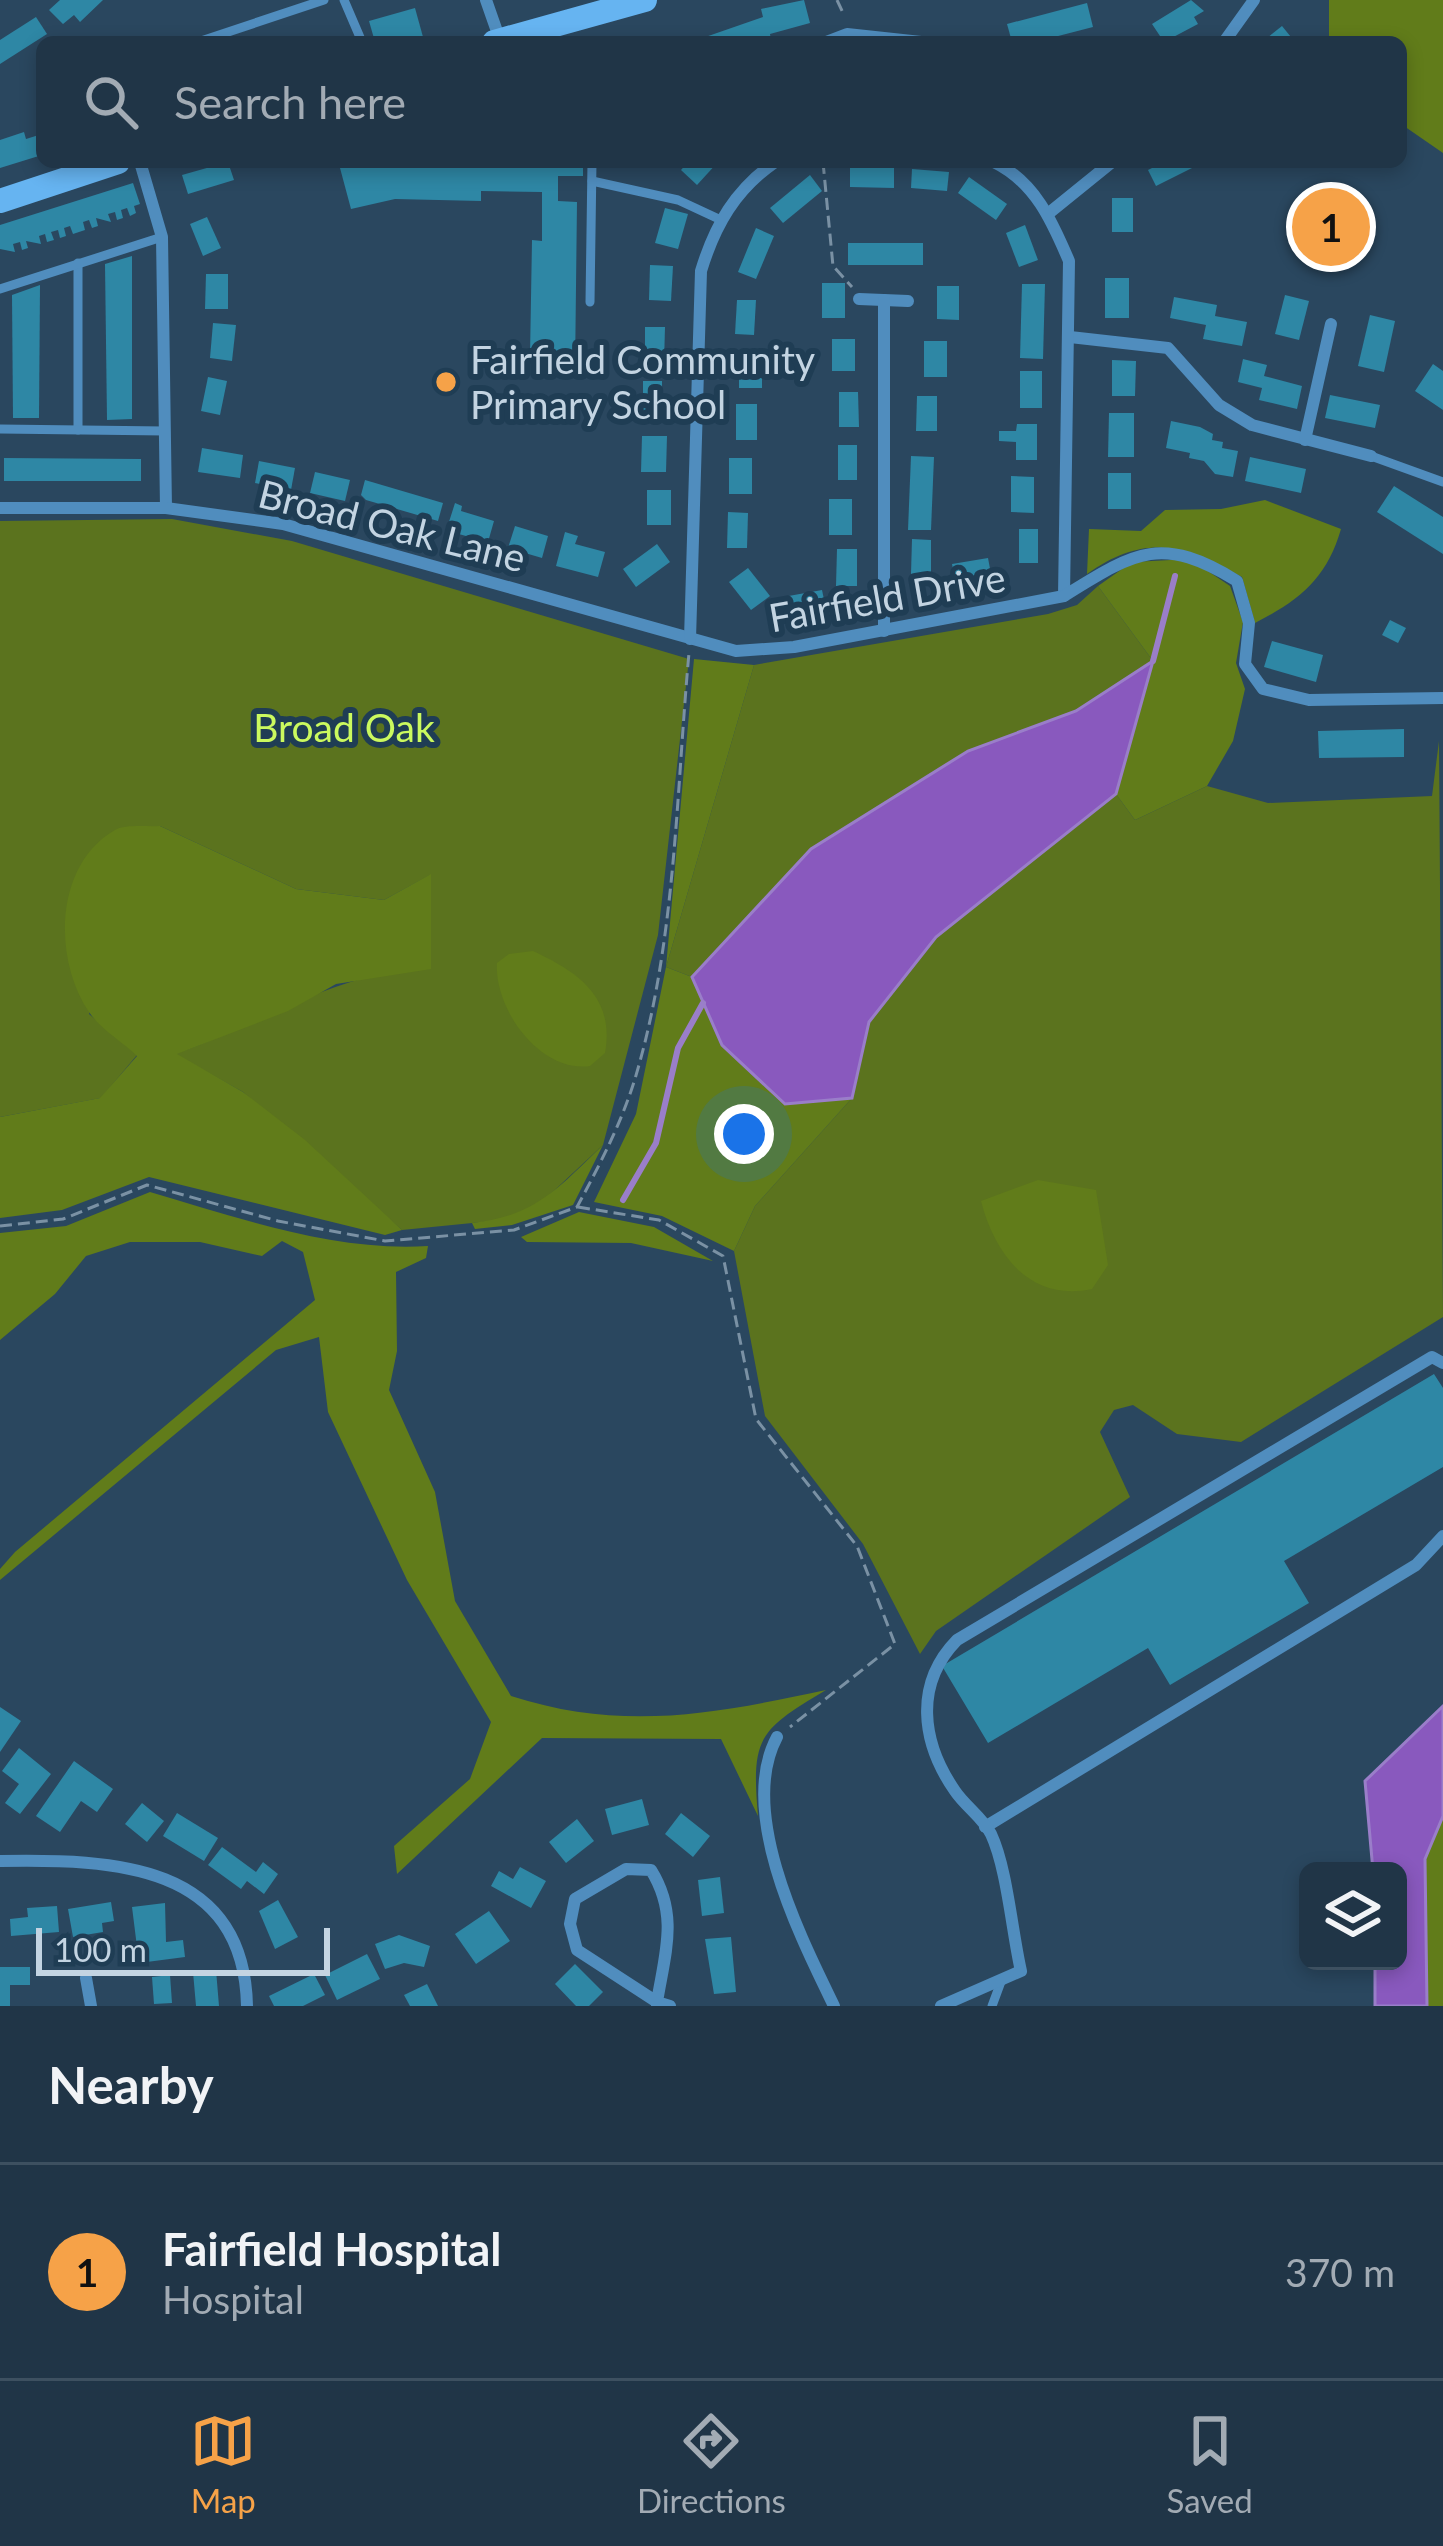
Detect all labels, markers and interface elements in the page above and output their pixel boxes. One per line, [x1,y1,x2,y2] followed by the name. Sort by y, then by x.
[36,36,1407,168] search box
[78,69,144,135] icon: search
[174,75,406,129] text: Search here
[1292,182,1370,272] pin: 1
[470,336,815,427] place label: Fairfield Community Primary School
[433,369,459,395] marker: Fairfield Community Primary School
[254,470,530,580] street label: Broad Oak Lane
[765,554,1009,640] street label: Fairfield Drive
[253,704,435,750] park label: Broad Oak
[714,1104,774,1164] your location
[1299,1862,1407,1970] map controls
[1299,1862,1407,1970] button: layers
[36,1922,330,1975] scale bar
[54,1929,147,1969] text: 100 m
[48,2054,214,2115] text: Nearby
[162,2222,502,2276] text: Fairfield Hospital
[76,2249,98,2295] text: 1
[1285,2249,1395,2295] text: 370 m
[162,2276,304,2322] text: Hospital
[190,2408,256,2520] tab: Map
[637,2408,786,2520] tab: Directions
[1166,2408,1253,2520] tab: Saved

